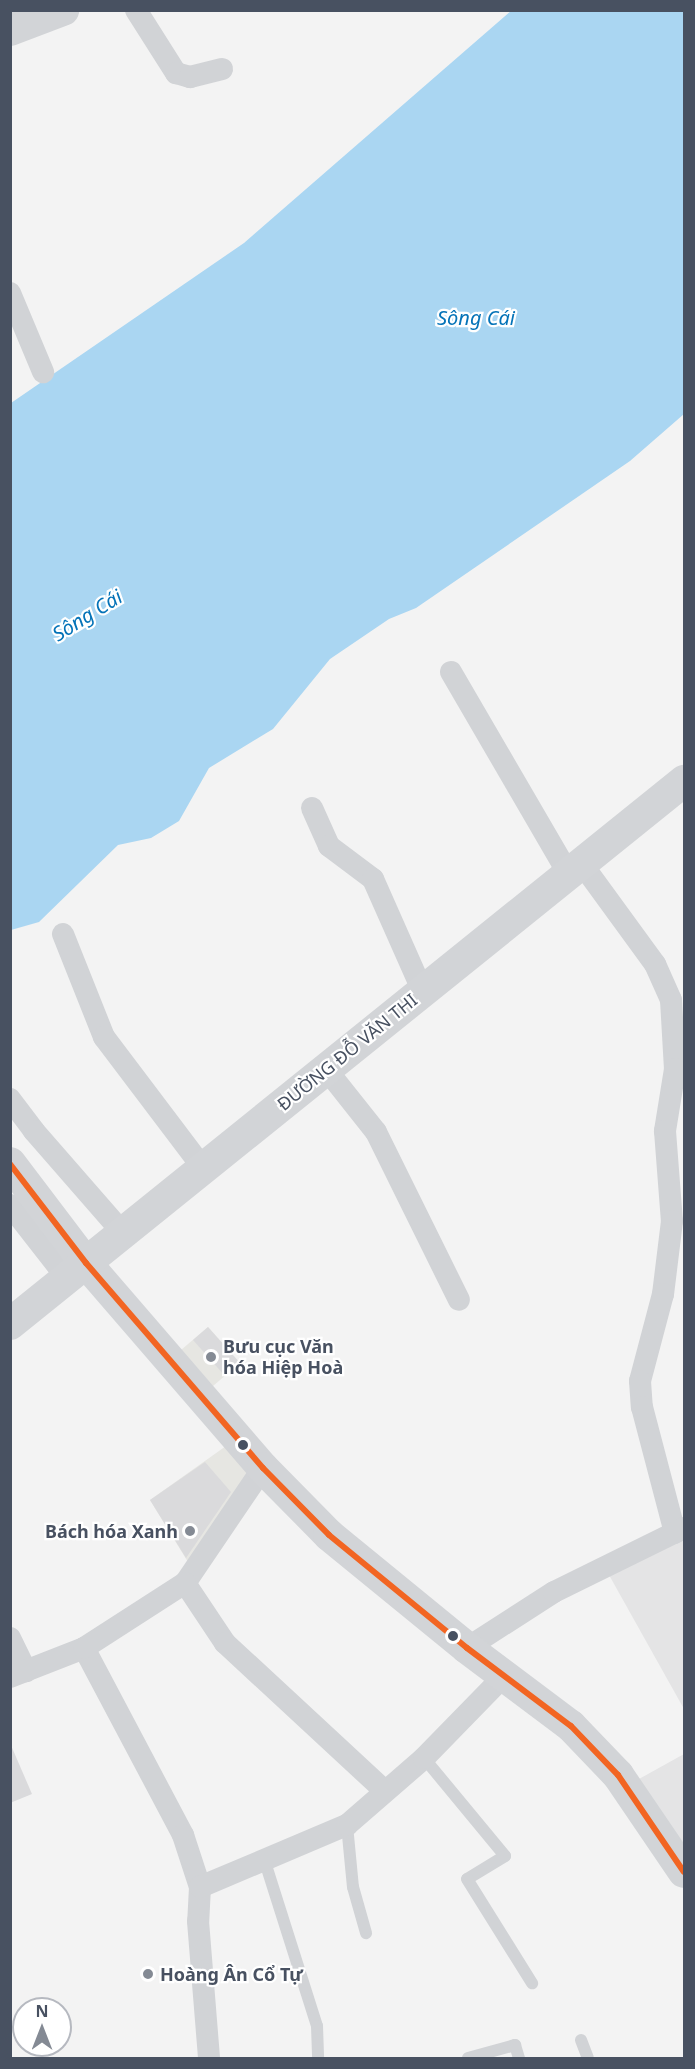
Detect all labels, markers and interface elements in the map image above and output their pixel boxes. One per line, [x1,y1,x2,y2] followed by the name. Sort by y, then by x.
[437,305,515,329] water label: Sông Cái
[48,584,126,646] water label: Sông Cái
[273,989,421,1115] street label: ĐƯỜNG ĐỖ VĂN THI
[223,1336,343,1378] place label: Bưu cục Văn hóa Hiệp Hoà
[204,1350,218,1364] marker: Bưu cục Văn hóa Hiệp Hoà
[237,1439,249,1451] unlabelled marker
[45,1520,178,1542] place label: Bách hóa Xanh
[183,1524,197,1538] marker: Bách hóa Xanh
[447,1630,459,1642] unlabelled marker
[160,1963,303,1985] place label: Hoàng Ân Cổ Tự
[141,1967,155,1981] marker: Hoàng Ân Cổ Tự
[12,1997,72,2057] north arrow
[35,2000,49,2022] text: N

